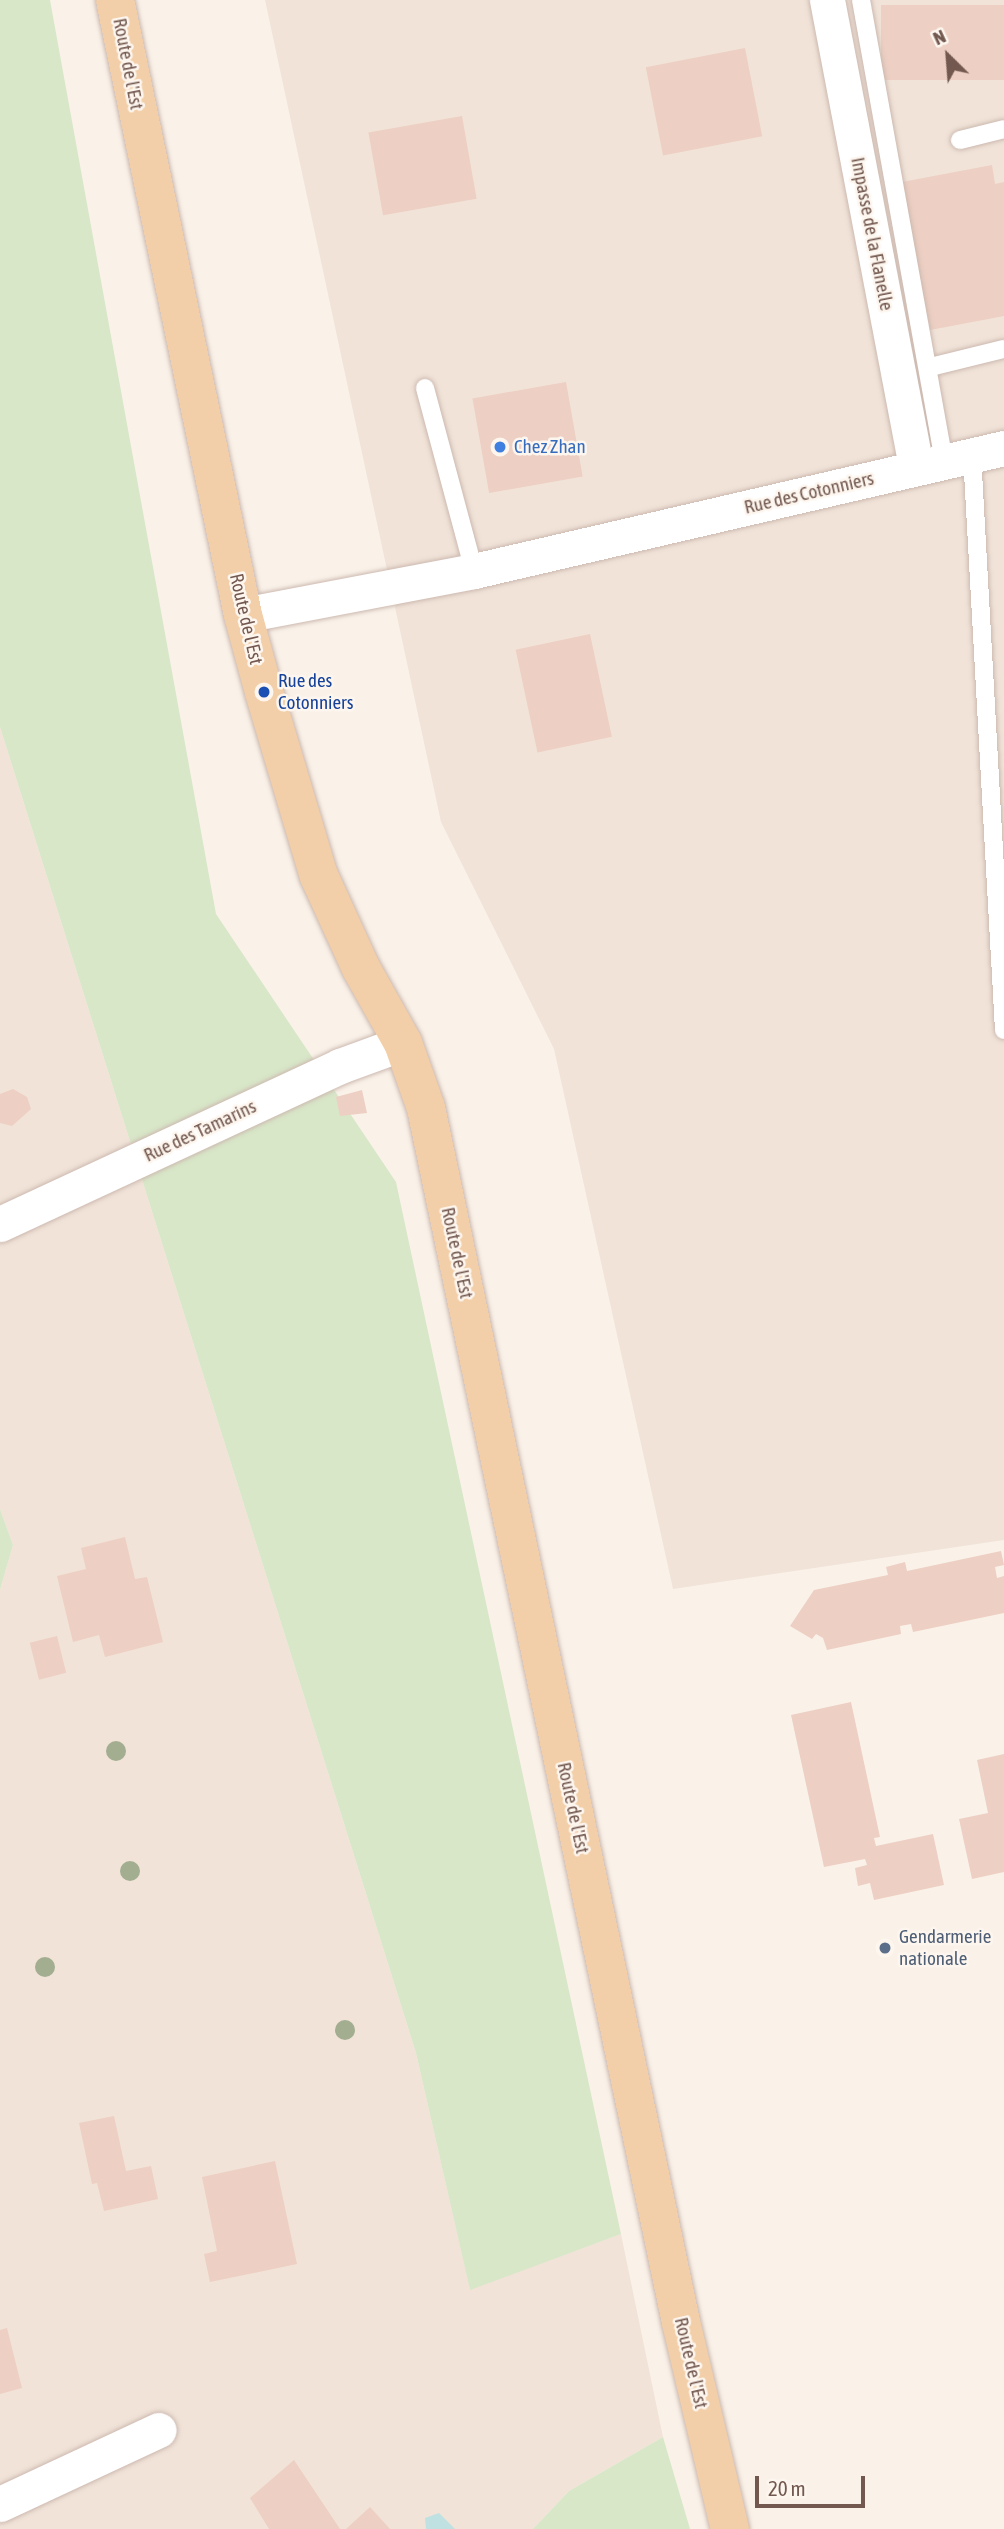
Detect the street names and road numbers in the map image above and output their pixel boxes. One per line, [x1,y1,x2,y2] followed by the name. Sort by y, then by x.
[108,16,148,112] street label: Route de l'Est
[846,155,898,313] street label: Impasse de la Flanelle
[742,467,876,519] street label: Rue des Cotonniers
[224,571,268,667] street label: Route de l'Est
[140,1095,260,1167] street label: Rue des Tamarins
[436,1205,478,1301] street label: Route de l'Est
[552,1760,594,1856] street label: Route de l'Est
[669,2315,713,2411] street label: Route de l'Est

